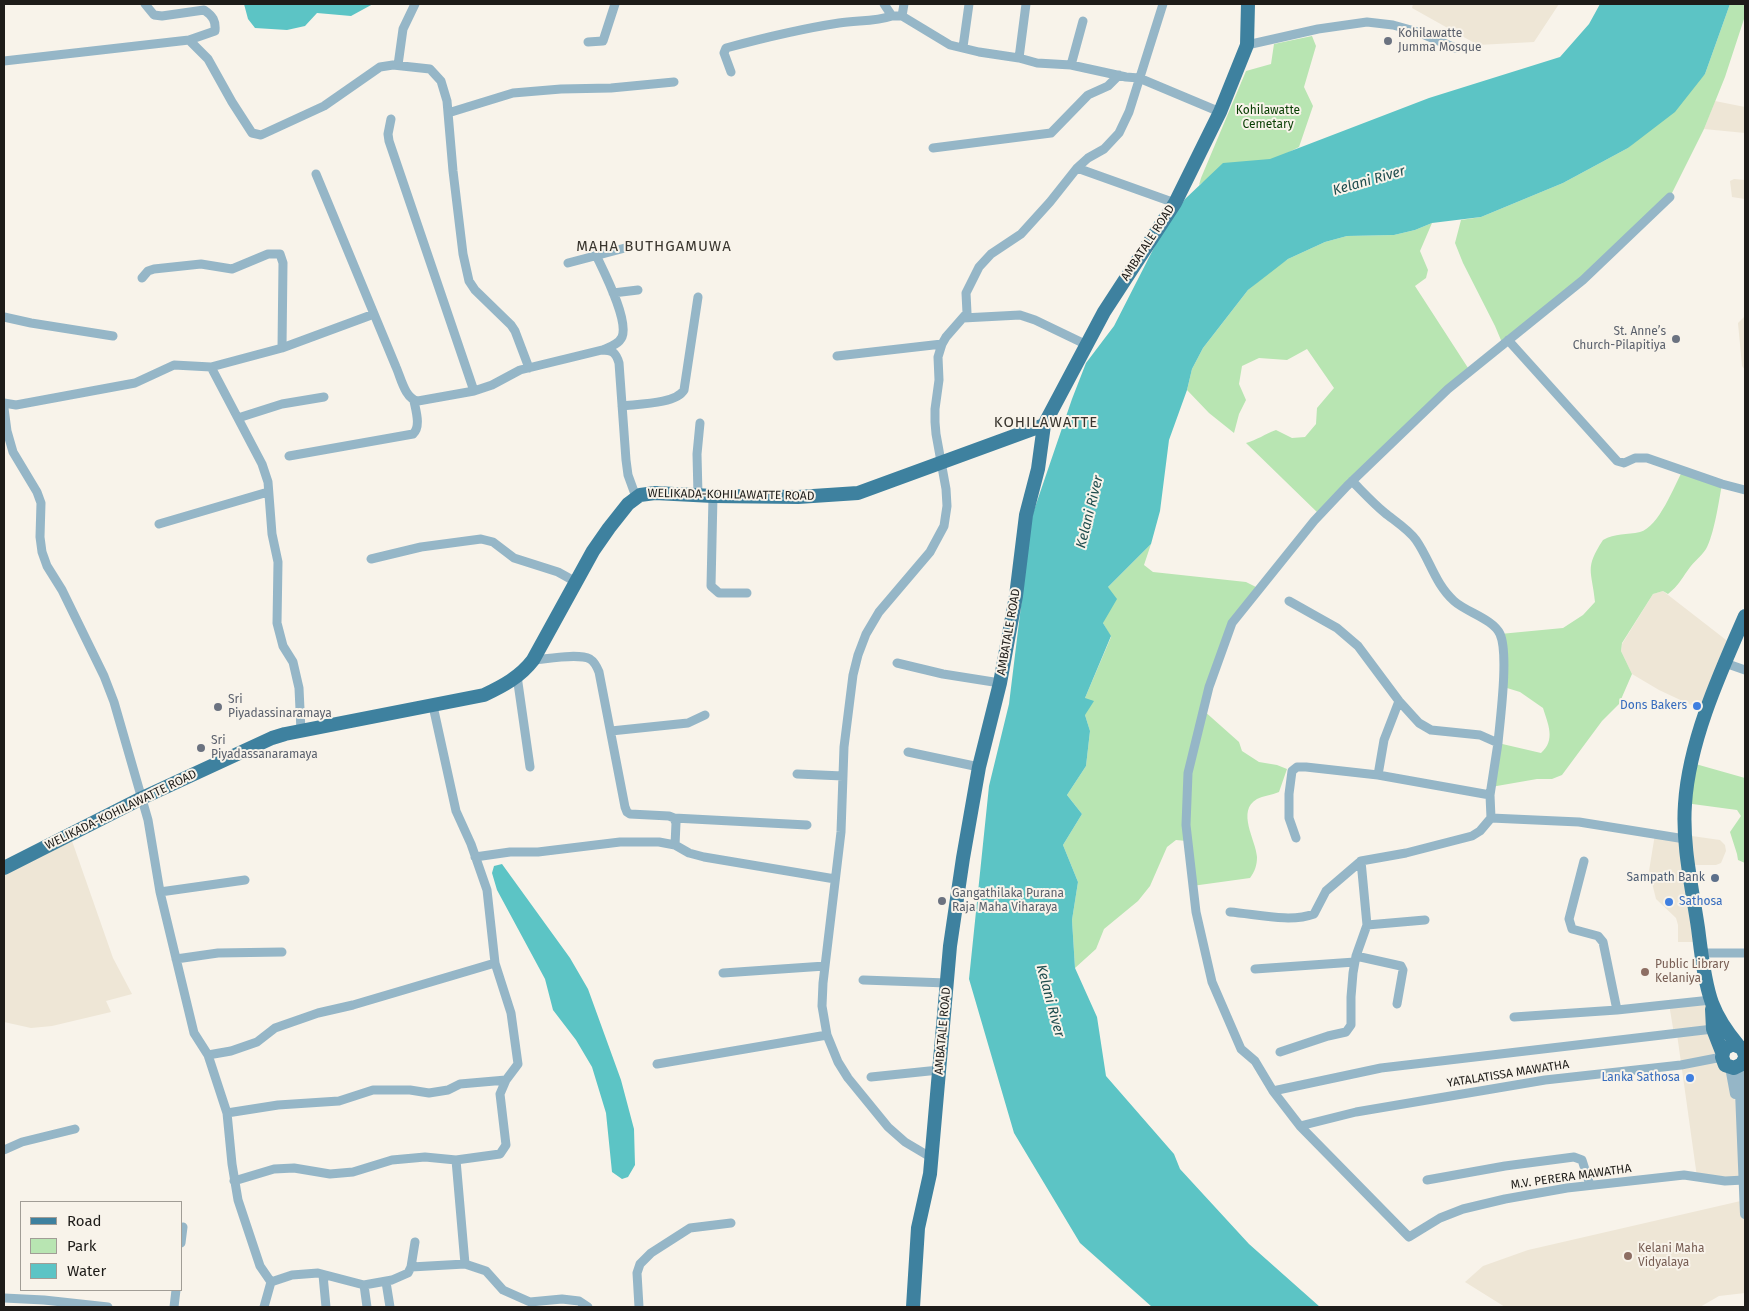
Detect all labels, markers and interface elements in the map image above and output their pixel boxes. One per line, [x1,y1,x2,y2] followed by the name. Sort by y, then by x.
[1398,27,1482,55] place label: Kohilawatte Jumma Mosque
[1382,35,1394,47] marker: Kohilawatte Jumma Mosque
[1236,104,1300,132] park label: Kohilawatte Cemetary
[1331,163,1407,199] water label: Kelani River
[1118,202,1178,284] street label: AMBATALE ROAD
[574,238,734,256] district label: MAHA BUTHGAMUWA
[1573,325,1666,353] place label: St. Anne’s Church-Pilapitiya
[1670,333,1682,345] marker: St. Anne’s Church-Pilapitiya
[992,414,1100,432] district label: KOHILAWATTE
[1073,474,1107,550] water label: Kelani River
[647,486,815,504] street label: WELIKADA-KOHILAWATTE ROAD
[994,588,1024,676] street label: AMBATALE ROAD
[228,693,332,721] place label: Sri Piyadassinaramaya
[1620,699,1687,713] place label: Dons Bakers
[1691,700,1703,712] marker: Dons Bakers
[212,701,224,713] marker: Sri Piyadassinaramaya
[211,734,318,762] place label: Sri Piyadassanaramaya
[195,742,207,754] marker: Sri Piyadassanaramaya
[43,767,199,853] street label: WELIKADA-KOHILAWATTE ROAD
[1627,871,1705,885] place label: Sampath Bank
[1709,872,1721,884] marker: Sampath Bank
[952,887,1064,915] place label: Gangathilaka Purana Raja Maha Viharaya
[936,895,948,907] marker: Gangathilaka Purana Raja Maha Viharaya
[1679,895,1722,909] place label: Sathosa
[1663,896,1675,908] marker: Sathosa
[1655,958,1729,986] place label: Public Library Kelaniya
[1032,963,1068,1039] water label: Kelani River
[1639,966,1651,978] marker: Public Library Kelaniya
[932,987,954,1075] street label: AMBATALE ROAD
[1446,1057,1570,1091] street label: YATALATISSA MAWATHA
[1601,1071,1680,1085] place label: Lanka Sathosa
[1684,1072,1696,1084] marker: Lanka Sathosa
[1510,1161,1632,1193] street label: M.V. PERERA MAWATHA
[20,1201,182,1291] legend
[67,1212,102,1230] text: Road
[67,1237,97,1255] text: Park
[1638,1242,1704,1270] place label: Kelani Maha Vidyalaya
[1622,1250,1634,1262] marker: Kelani Maha Vidyalaya
[67,1262,106,1280] text: Water

